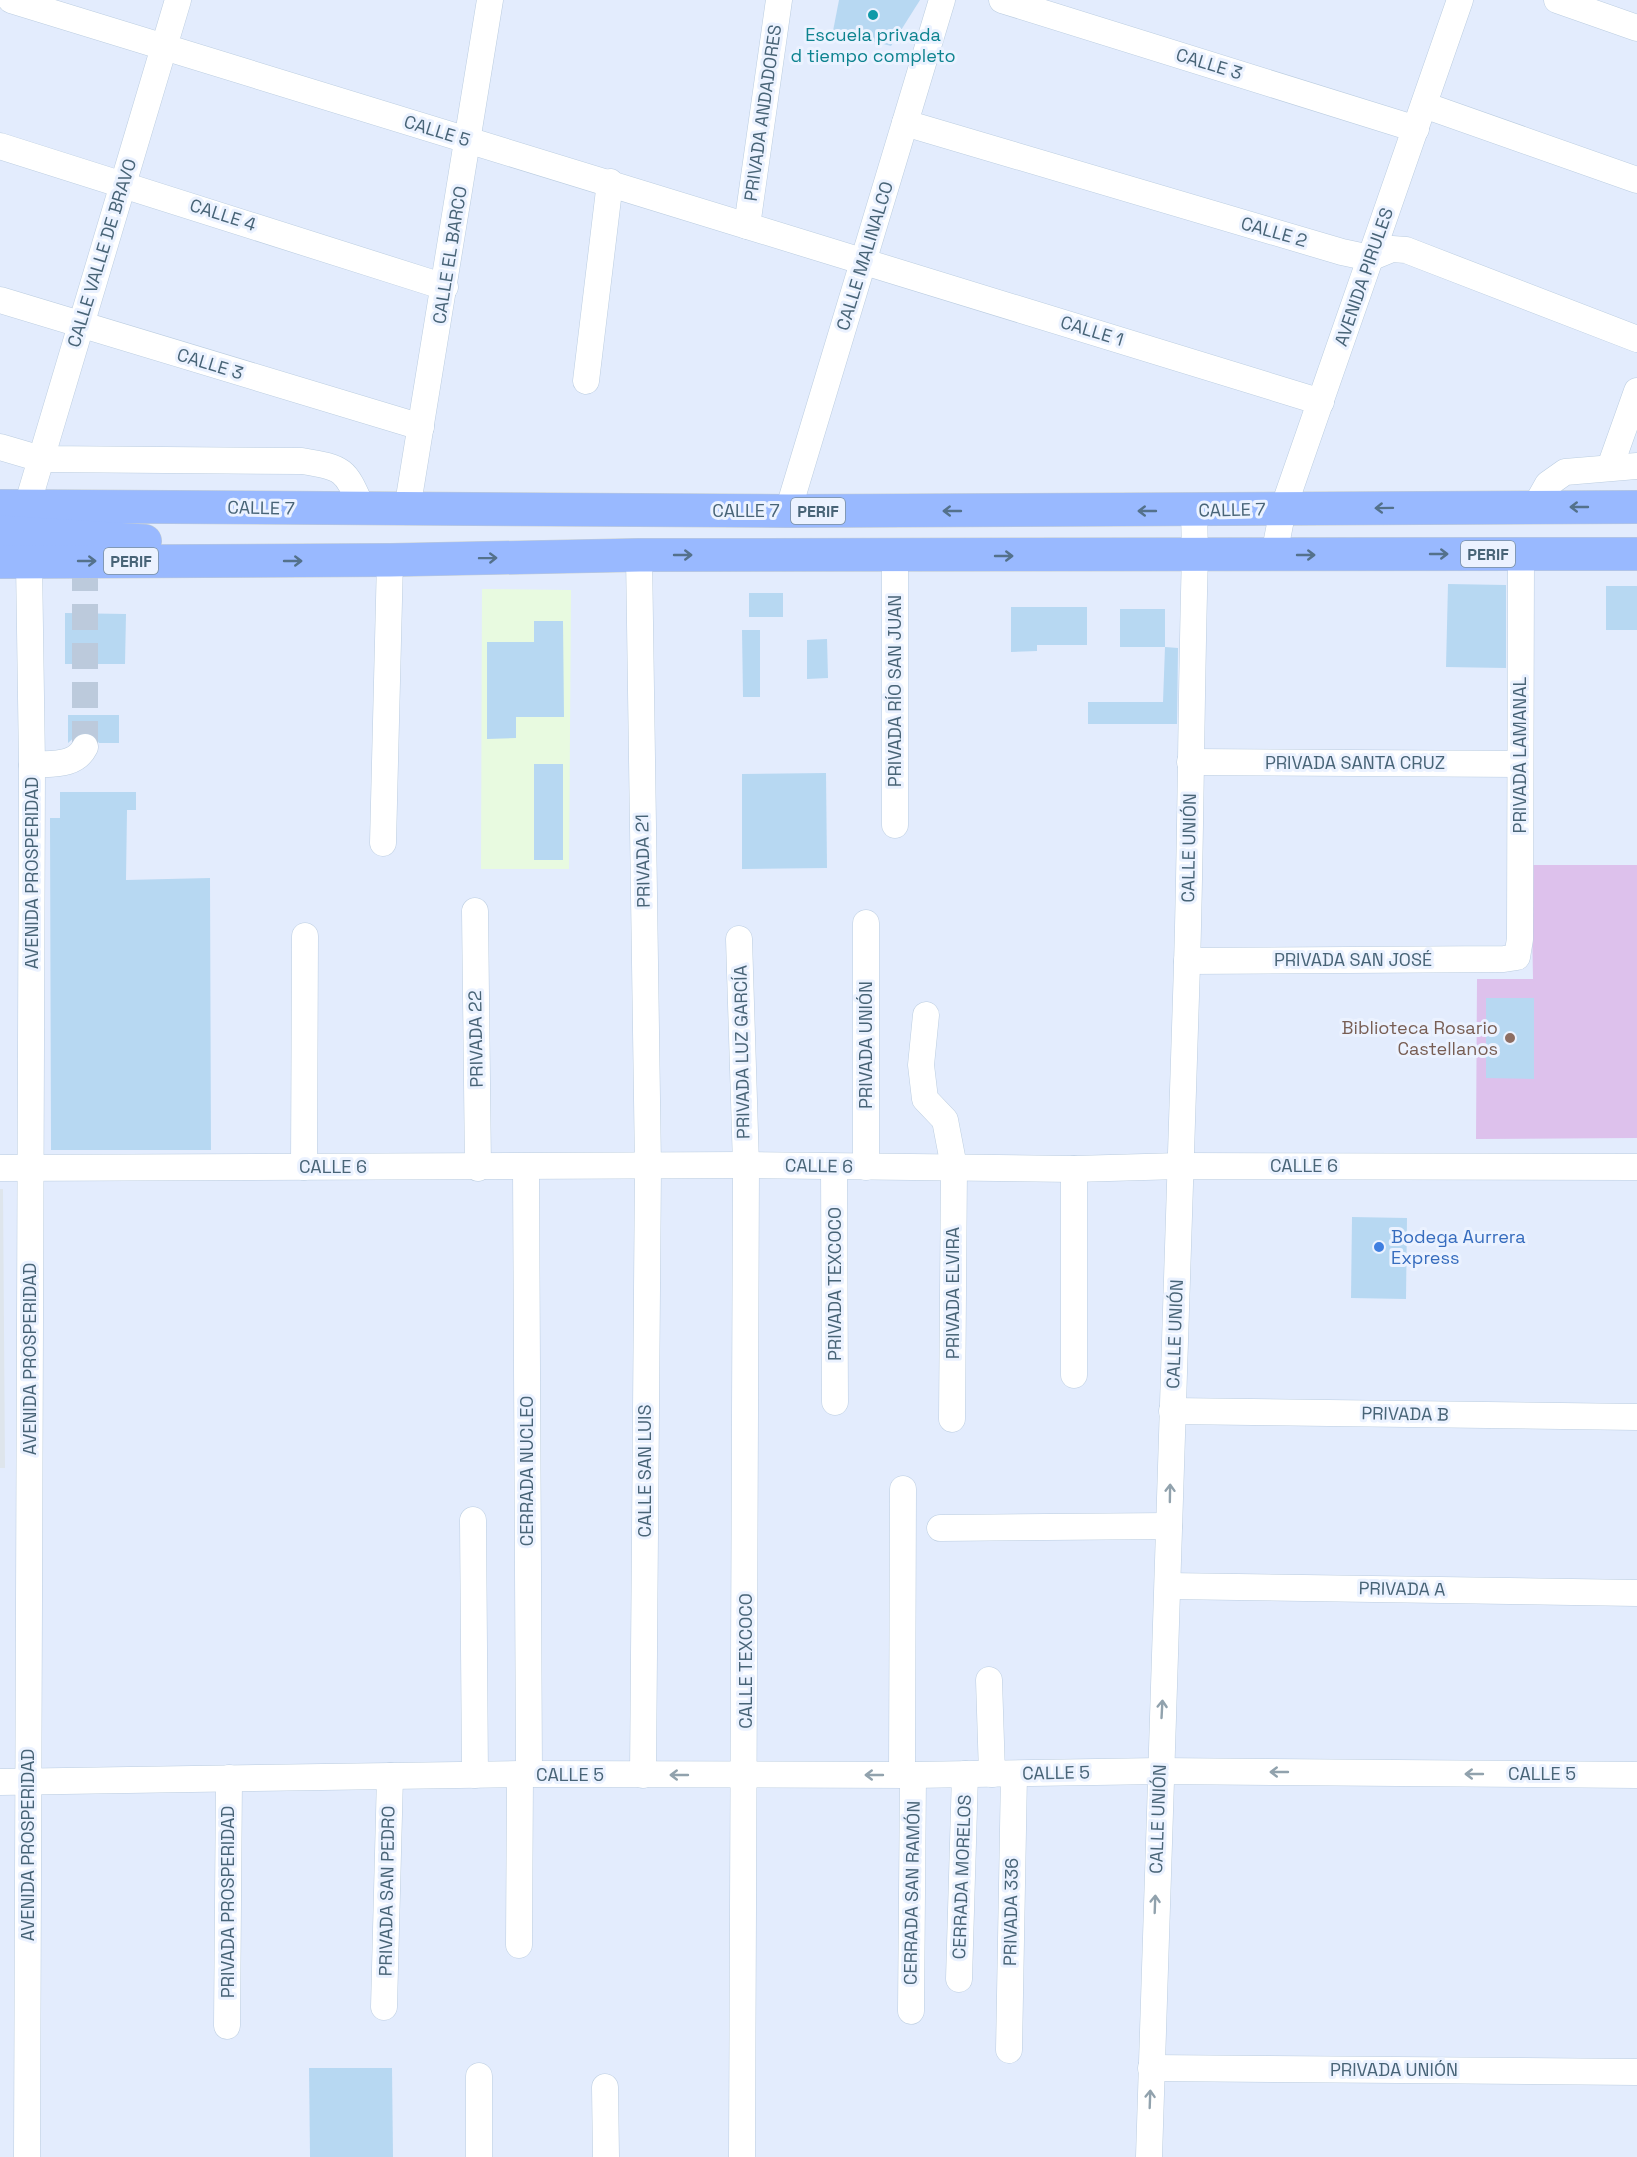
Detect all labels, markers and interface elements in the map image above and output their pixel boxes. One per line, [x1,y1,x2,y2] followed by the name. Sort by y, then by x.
[866,8,880,22] marker: Escuela privada d tiempo completo
[739,23,786,203] street label: PRIVADA ANDADORES
[790,23,956,67] place label: Escuela privada d tiempo completo
[1173,43,1245,84] street label: CALLE 3
[401,110,473,151] street label: CALLE 5
[62,156,141,350] street label: CALLE VALLE DE BRAVO
[831,179,898,333] street label: CALLE MALINALCO
[427,184,472,326] street label: CALLE EL BARCO
[187,193,259,236] street label: CALLE 4
[1329,205,1398,349] street label: AVENIDA PIRULES
[1238,211,1310,252] street label: CALLE 2
[1058,310,1126,351] street label: CALLE 1
[174,343,246,384] street label: CALLE 3
[227,495,295,520] street label: CALLE 7
[1198,497,1266,522] street label: CALLE 7
[791,498,845,524] road number: PERIF
[712,499,780,522] street label: CALLE 7
[1569,501,1589,513] one-way arrow
[1374,503,1394,514] one-way arrow
[942,505,962,517] one-way arrow
[1137,505,1157,517] one-way arrow
[1461,541,1515,567] road number: PERIF
[104,548,158,574] road number: PERIF
[1428,548,1448,560] one-way arrow
[672,549,692,561] one-way arrow
[1296,549,1316,561] one-way arrow
[993,550,1013,562] one-way arrow
[477,552,497,564] one-way arrow
[77,555,97,567] one-way arrow
[282,555,302,567] one-way arrow
[883,595,906,787] street label: PRIVADA RÍO SAN JUAN
[1508,676,1531,833] street label: PRIVADA LAMANAL
[1265,751,1445,774] street label: PRIVADA SANTA CRUZ
[20,777,43,969] street label: AVENIDA PROSPERIDAD
[1176,793,1201,903] street label: CALLE UNIÓN
[630,814,655,908] street label: PRIVADA 21
[1274,948,1432,971] street label: PRIVADA SAN JOSÉ
[728,965,755,1139] street label: PRIVADA LUZ GARCÍA
[854,981,877,1109] street label: PRIVADA UNIÓN
[463,990,488,1088] street label: PRIVADA 22
[1342,1016,1498,1060] place label: Biblioteca Rosario Castellanos
[1503,1031,1517,1045] marker: Biblioteca Rosario Castellanos
[785,1153,853,1178] street label: CALLE 6
[1270,1154,1338,1177] street label: CALLE 6
[299,1155,367,1178] street label: CALLE 6
[823,1207,846,1361] street label: PRIVADA TEXCOCO
[1391,1225,1526,1269] place label: Bodega Aurrera Express
[941,1227,964,1359] street label: PRIVADA ELVIRA
[1372,1240,1386,1254] marker: Bodega Aurrera Express
[18,1263,41,1455] street label: AVENIDA PROSPERIDAD
[1161,1279,1188,1389] street label: CALLE UNIÓN
[515,1396,538,1546] street label: CERRADA NUCLEO
[1361,1401,1449,1426] street label: PRIVADA B
[633,1404,656,1538] street label: CALLE SAN LUIS
[1164,1483,1176,1503] one-way arrow
[1358,1576,1446,1601] street label: PRIVADA A
[734,1593,757,1729] street label: CALLE TEXCOCO
[1156,1699,1167,1719] one-way arrow
[16,1749,39,1941] street label: AVENIDA PROSPERIDAD
[1022,1760,1090,1785] street label: CALLE 5
[1508,1762,1576,1785] street label: CALLE 5
[536,1763,604,1786] street label: CALLE 5
[1144,1764,1171,1874] street label: CALLE UNIÓN
[1269,1766,1289,1778] one-way arrow
[1464,1768,1484,1779] one-way arrow
[669,1769,689,1781] one-way arrow
[864,1769,884,1781] one-way arrow
[947,1794,976,1960] street label: CERRADA MORELOS
[898,1801,925,1985] street label: CERRADA SAN RAMÓN
[374,1805,399,1977] street label: PRIVADA SAN PEDRO
[216,1806,239,1998] street label: PRIVADA PROSPERIDAD
[998,1858,1023,1966] street label: PRIVADA 336
[1150,1894,1161,1914] one-way arrow
[1330,2058,1458,2081] street label: PRIVADA UNIÓN
[1144,2089,1156,2109] one-way arrow

